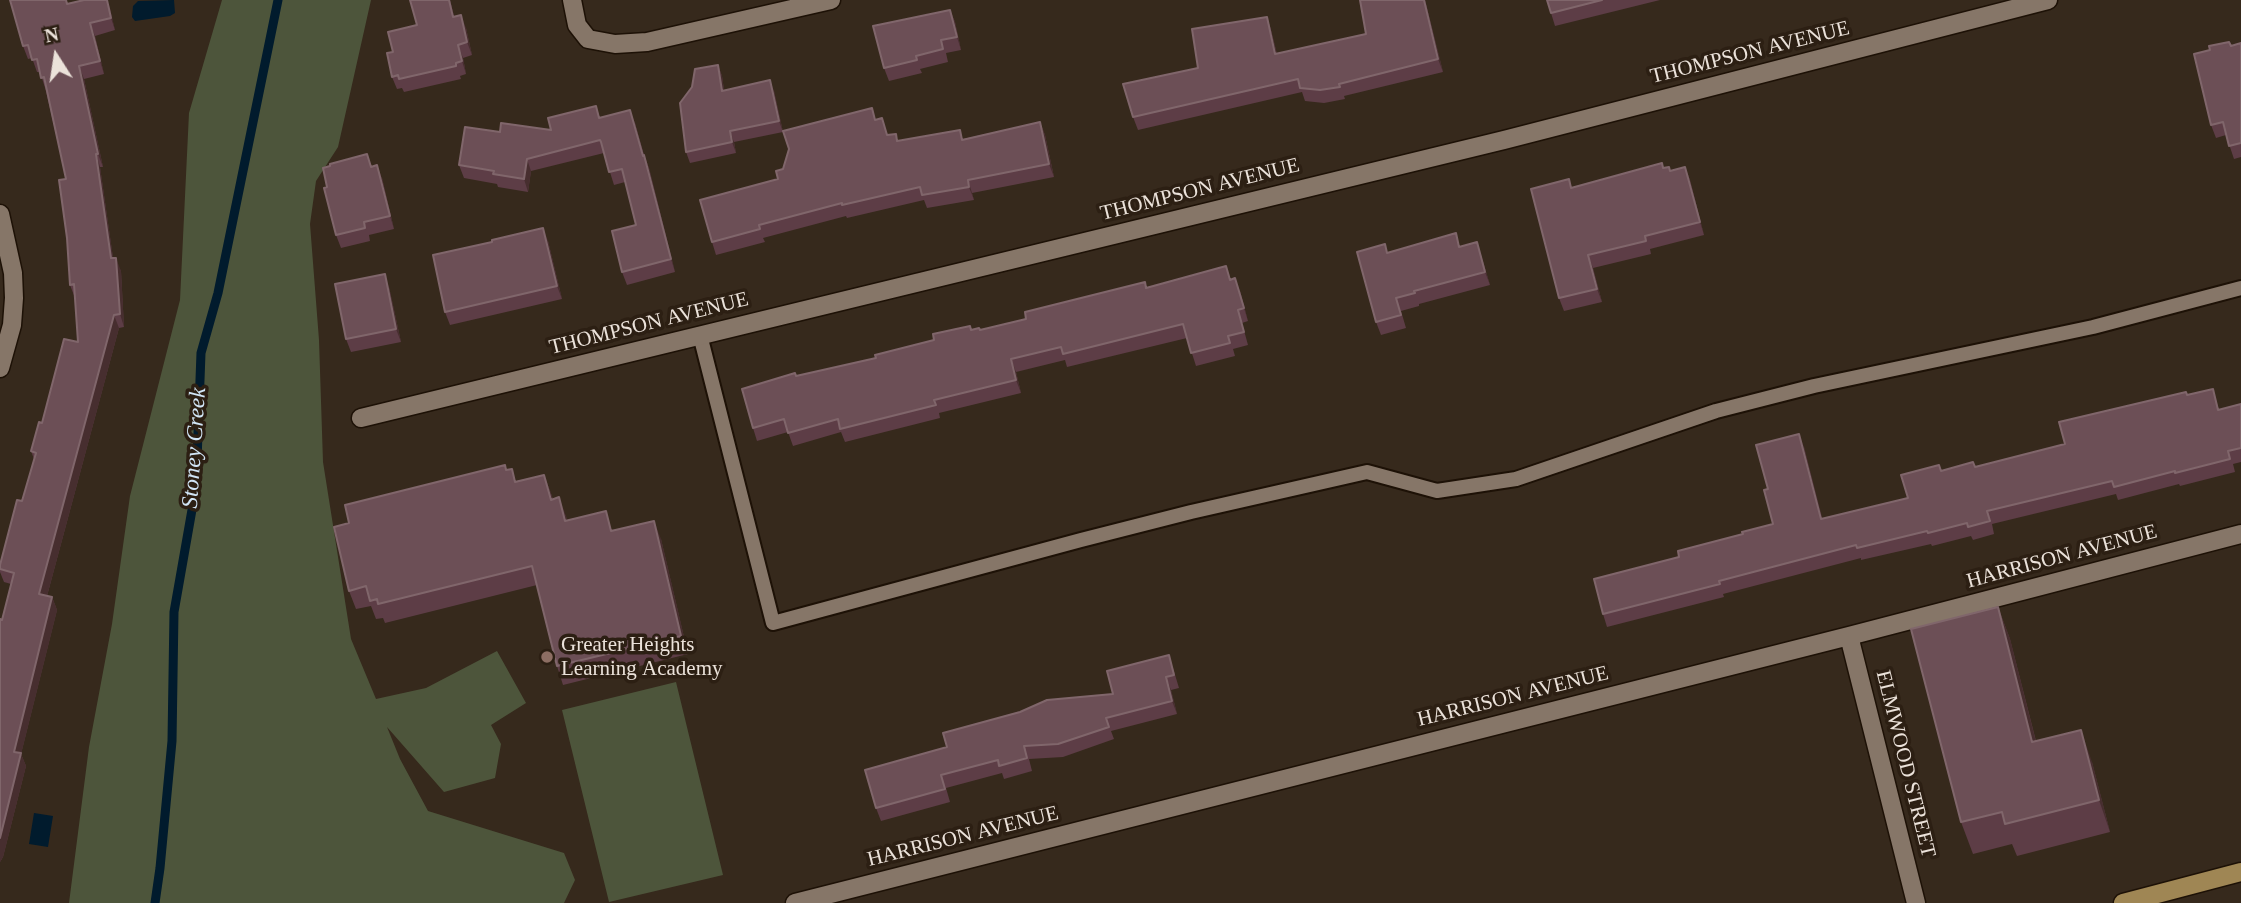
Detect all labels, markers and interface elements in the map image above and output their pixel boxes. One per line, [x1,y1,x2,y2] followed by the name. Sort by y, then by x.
[1648,16,1852,90] street label: THOMPSON AVENUE
[21,21,91,91] north arrow
[43,23,60,47] text: N
[1098,153,1302,227] street label: THOMPSON AVENUE
[547,287,751,361] street label: THOMPSON AVENUE
[177,387,213,509] water label: Stoney Creek
[1964,519,2160,595] street label: HARRISON AVENUE
[561,632,723,682] place label: Greater Heights Learning Academy
[539,649,555,665] marker: Greater Heights Learning Academy
[1415,661,1611,733] street label: HARRISON AVENUE
[1870,668,1940,860] street label: ELMWOOD STREET
[865,801,1061,873] street label: HARRISON AVENUE

